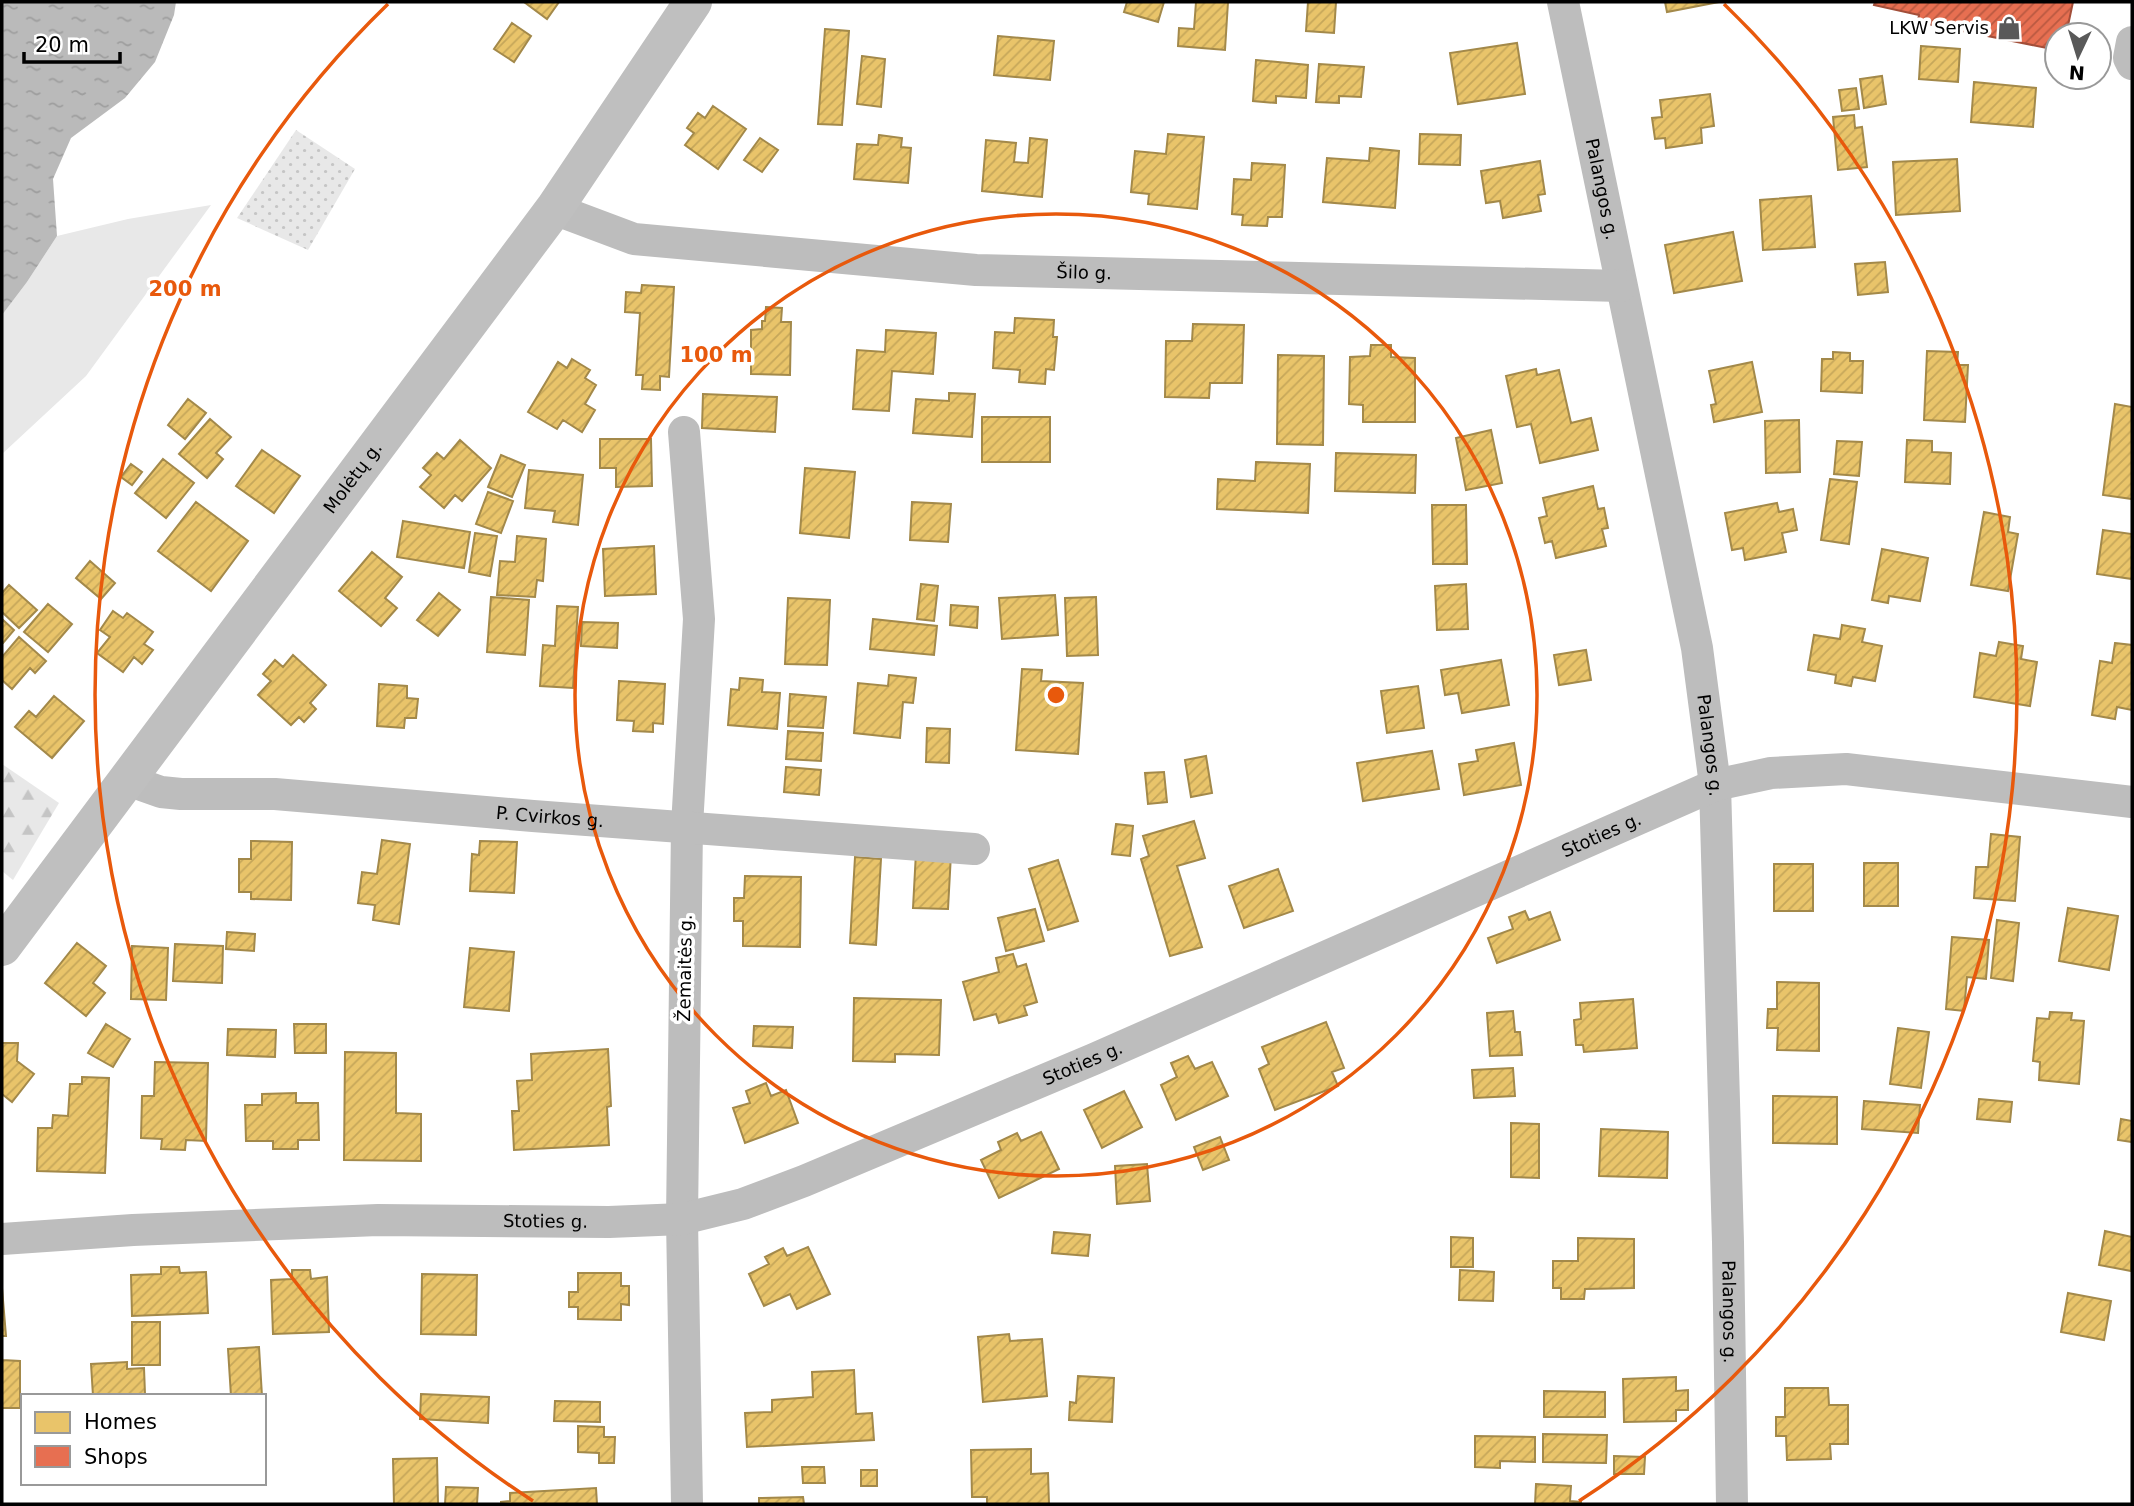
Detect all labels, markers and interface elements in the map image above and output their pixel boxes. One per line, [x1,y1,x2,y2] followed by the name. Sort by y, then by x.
[1995,14,2023,42] shop icon: LKW Servis
[1889,17,1989,38] place label: LKW Servis
[24,21,121,65] scale bar
[2043,21,2113,91] north arrow
[35,33,89,57] text: 20 m
[2068,61,2086,84] text: N
[1582,136,1623,242] street label: Palangos g.
[1056,261,1112,283] street label: Šilo g.
[148,277,222,301] text: 200 m
[679,343,753,367] text: 100 m
[319,438,386,517] street label: Molėtų g.
[1044,683,1068,707] centre of rings
[1693,693,1726,797] street label: Palangos g.
[495,802,605,831] street label: P. Cvirkos g.
[1558,808,1644,861] street label: Stoties g.
[673,914,696,1022] street label: Žemaitės g.
[1039,1037,1126,1089] street label: Stoties g.
[503,1210,588,1232] street label: Stoties g.
[1718,1260,1741,1364] street label: Palangos g.
[21,1394,266,1485] legend
[84,1410,157,1434] text: Homes
[84,1445,148,1469] text: Shops

